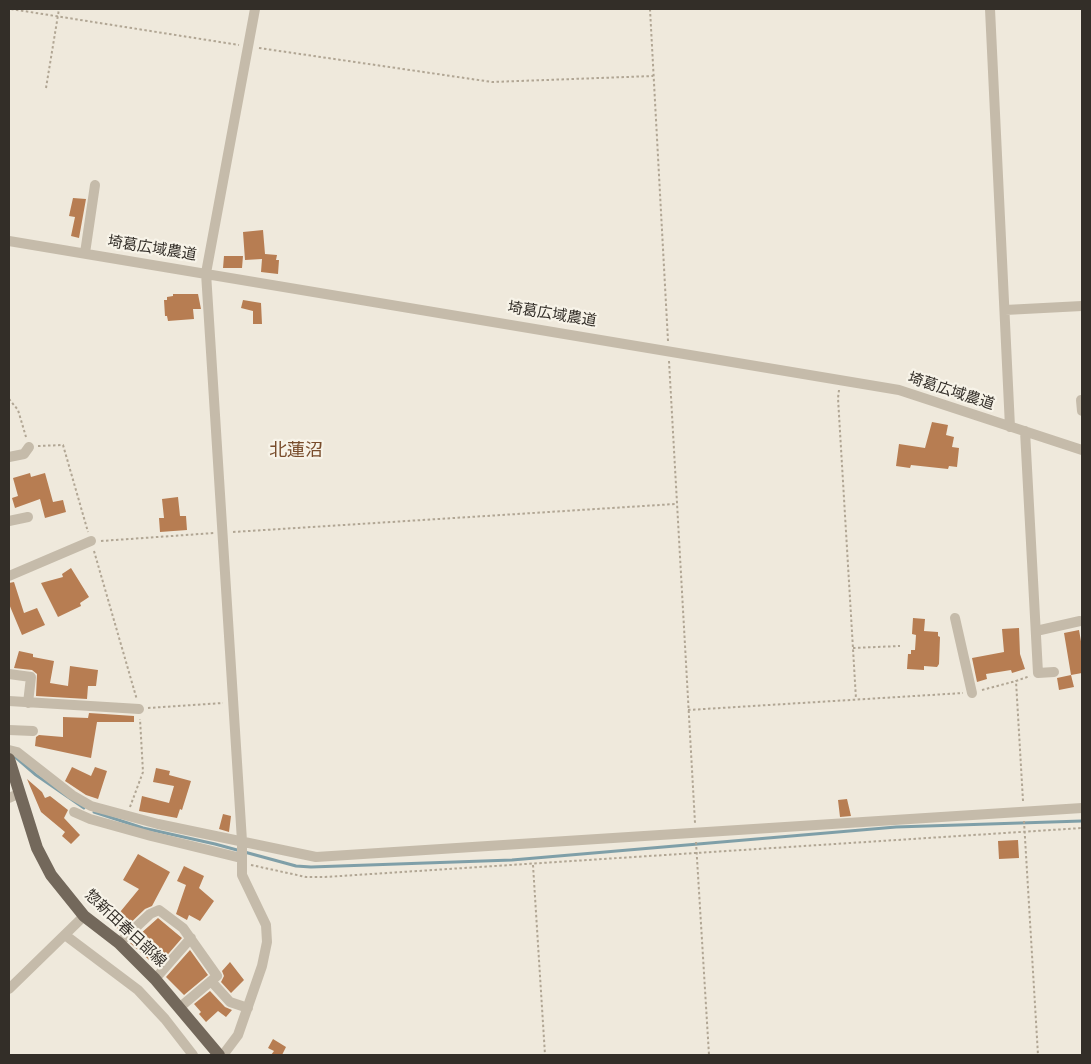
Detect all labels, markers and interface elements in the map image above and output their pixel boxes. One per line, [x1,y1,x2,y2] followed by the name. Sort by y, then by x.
[106,233,198,265] street label: 埼葛広域農道
[506,299,598,331] street label: 埼葛広域農道
[905,370,997,414] street label: 埼葛広域農道
[269,440,323,462] district label: 北蓮沼
[80,887,170,971] street label: 惣新田春日部線

